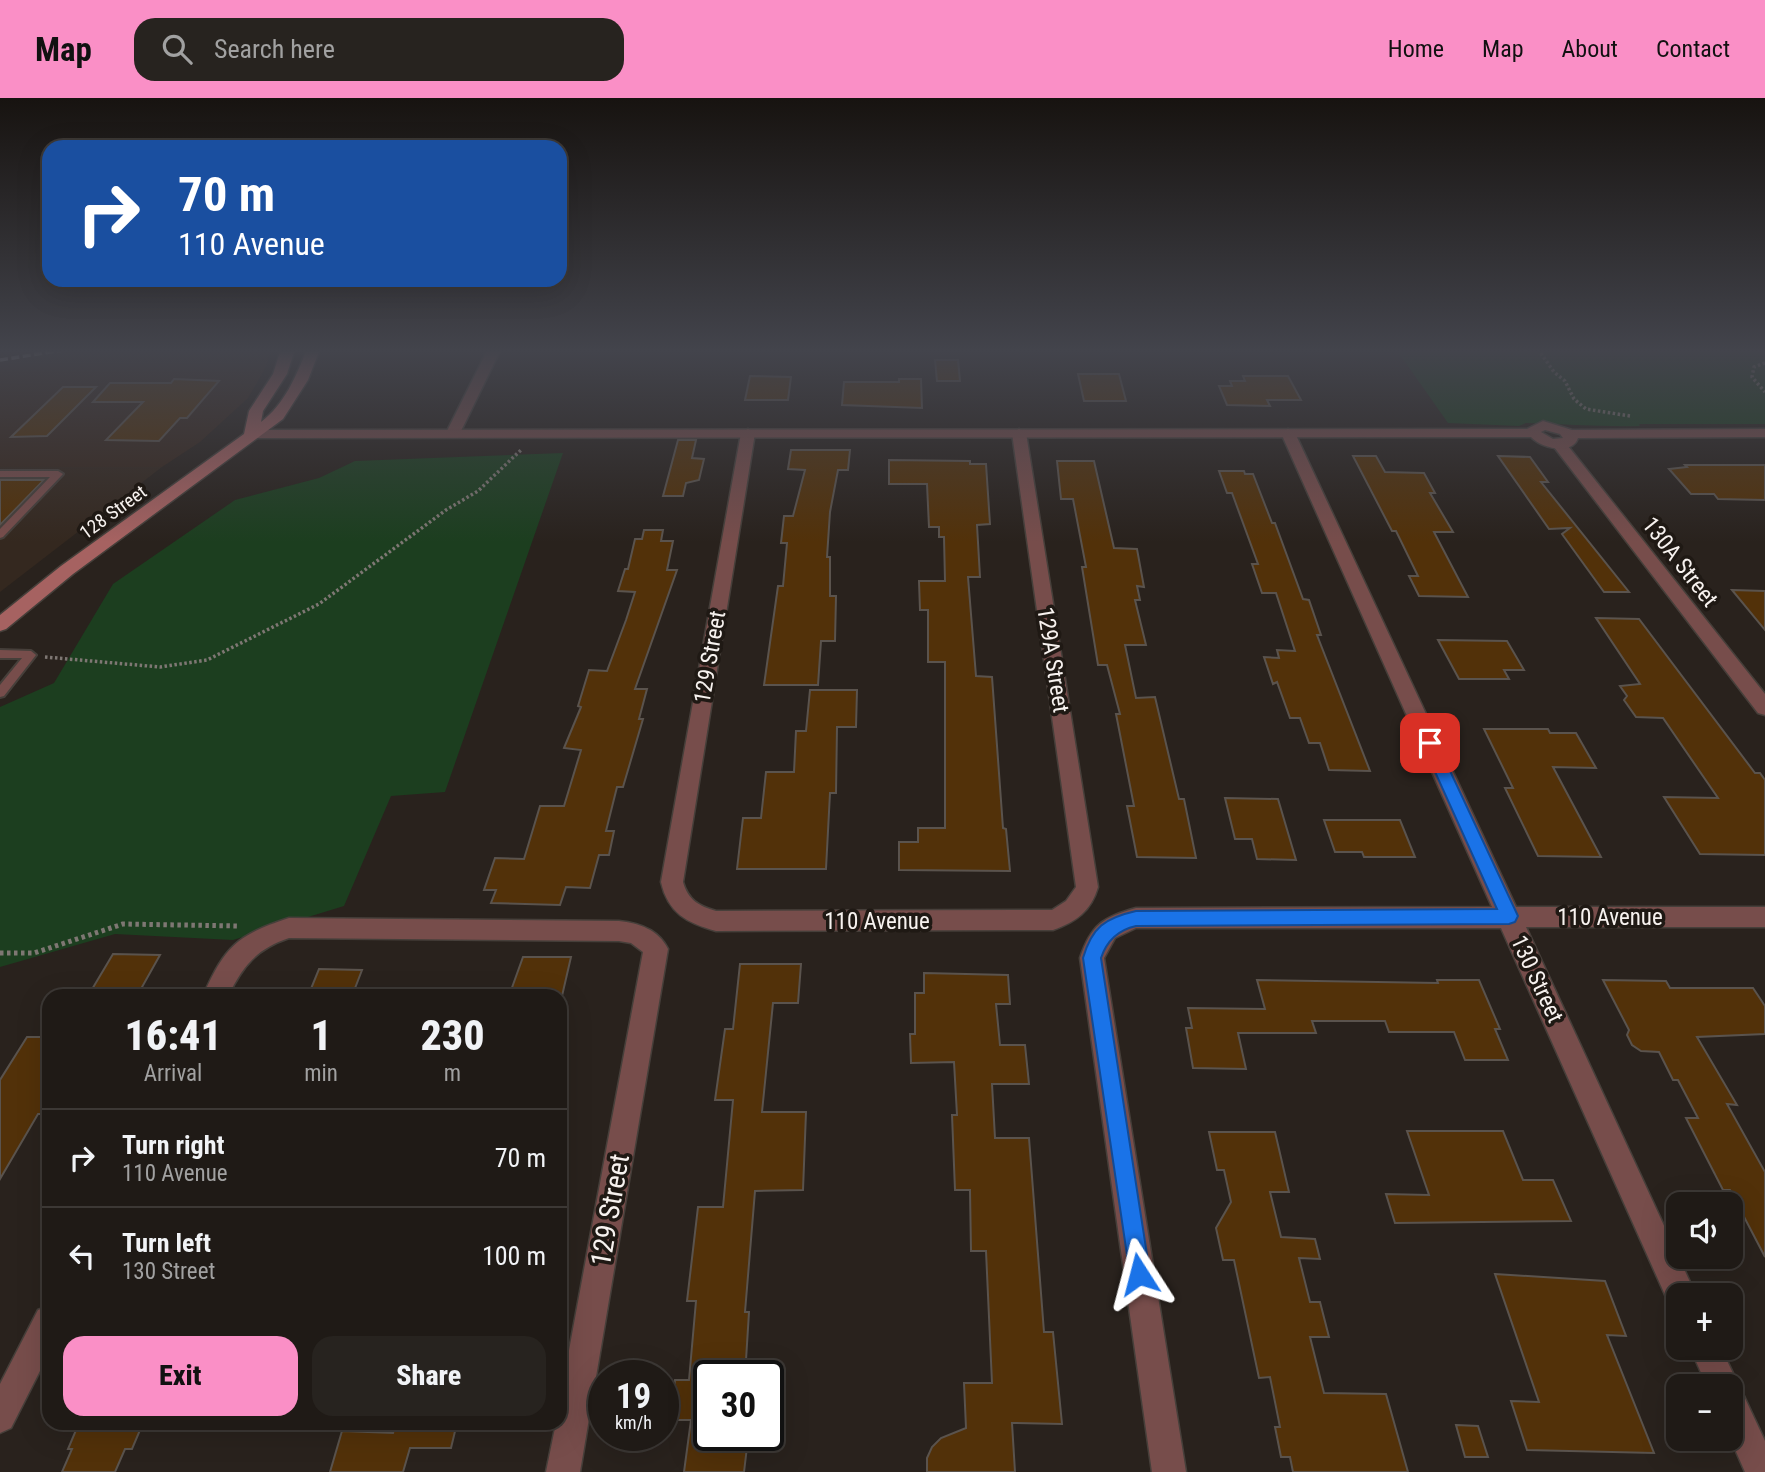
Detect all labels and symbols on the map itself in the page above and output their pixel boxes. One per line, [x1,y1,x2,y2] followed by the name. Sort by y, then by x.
[75,480,151,544] street label: 128 Street
[1637,512,1723,612] street label: 130A Street
[1031,605,1075,715] street label: 129A Street
[689,609,731,705] street label: 129 Street
[1400,713,1460,773] pin
[1557,904,1663,931] street label: 110 Avenue
[824,908,930,935] street label: 110 Avenue
[1505,931,1569,1027] street label: 130 Street
[584,1151,636,1269] street label: 129 Street
[1102,1237,1176,1311] position arrow
[693,1360,784,1451] speed limit sign: 30

